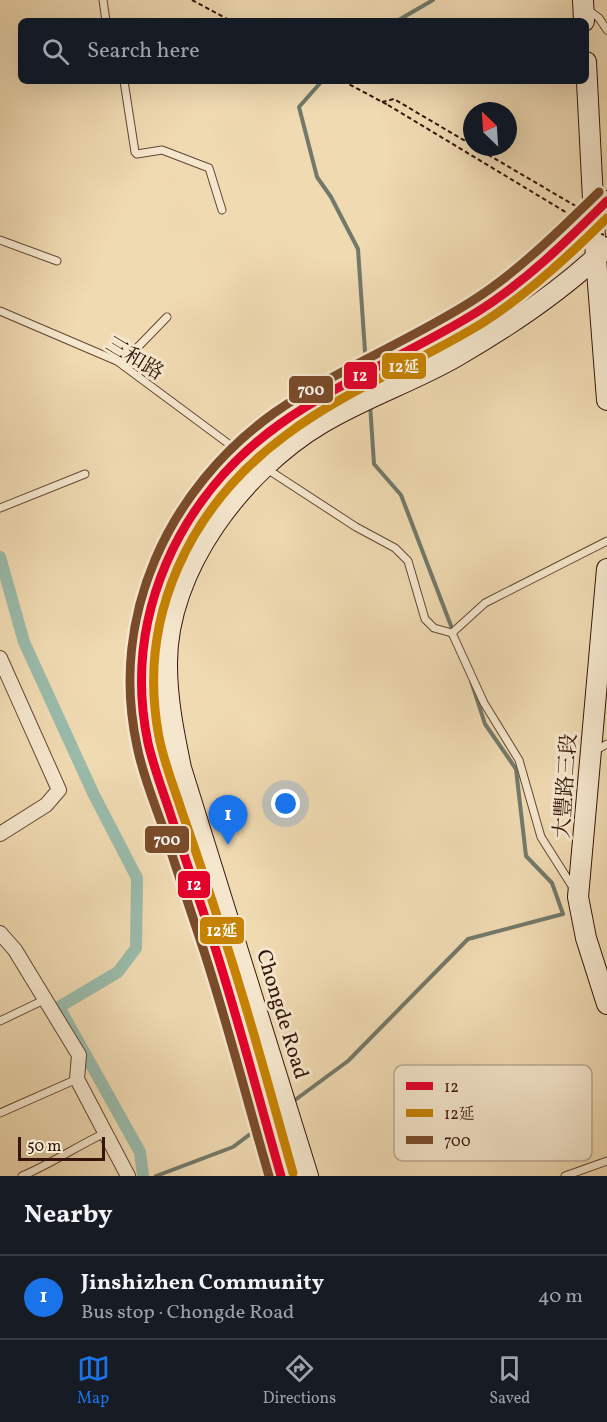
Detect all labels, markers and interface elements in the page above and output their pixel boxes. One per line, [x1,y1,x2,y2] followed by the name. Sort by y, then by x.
[18,18,589,84] search box
[39,35,72,68] icon: search
[87,36,200,67] text: Search here
[463,102,517,156] north arrow
[100,331,169,388] street label: 三和路
[381,352,427,380] line badge: 12延
[389,357,419,379] text: 12延
[343,361,378,390] line badge: 12
[353,366,367,388] text: 12
[288,375,334,404] line badge: 700
[298,380,325,402] text: 700
[548,733,585,839] street label: 大豐路三段
[271,789,300,818] your location
[208,796,248,845] pin: 1
[144,825,190,854] line badge: 700
[154,830,181,852] text: 700
[177,870,211,899] line badge: 12
[187,875,201,897] text: 12
[199,916,245,945] line badge: 12延
[207,921,237,943] text: 12延
[248,946,315,1083] street label: Chongde Road
[394,1065,592,1161] legend
[444,1077,459,1099] text: 12
[444,1104,475,1126] text: 12延
[444,1131,471,1153] text: 700
[18,1134,105,1162] scale bar
[27,1136,61,1158] text: 50 m
[24,1197,113,1233] text: Nearby
[81,1268,324,1299] text: Jinshizhen Community
[39,1283,48,1311] text: 1
[538,1283,583,1311] text: 40 m
[81,1299,294,1327] text: Bus stop · Chongde Road
[77,1352,110,1410] tab: Map
[263,1352,336,1410] tab: Directions
[489,1352,530,1410] tab: Saved

